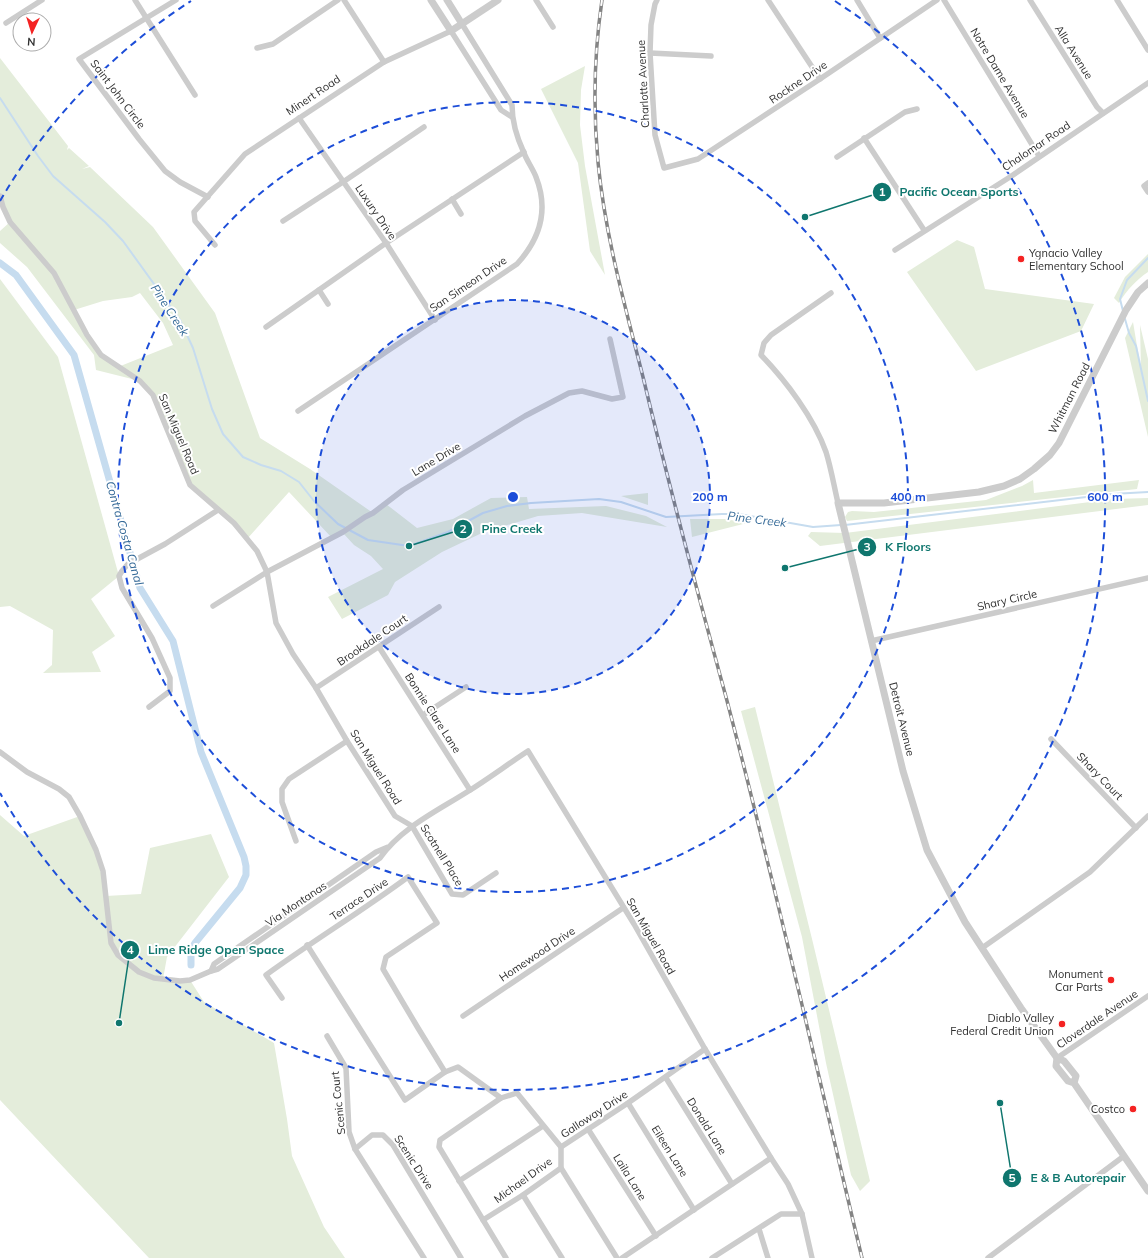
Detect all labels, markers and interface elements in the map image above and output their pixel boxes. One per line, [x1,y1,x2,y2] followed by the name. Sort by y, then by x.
[12,12,52,52] north arrow
[1052,22,1096,82] street label: Alla Avenue
[968,25,1032,121] street label: Notre Dame Avenue
[27,35,36,49] text: N
[634,40,652,128] street label: Charlotte Avenue
[87,57,149,131] street label: Saint John Circle
[766,58,830,106] street label: Rockne Drive
[283,72,343,118] street label: Minert Road
[999,118,1073,174] street label: Chalomar Road
[872,180,1027,204] callout: Pacific Ocean Sports
[352,182,400,242] street label: Luxury Drive
[878,184,886,199] text: 1
[899,184,1019,199] text: Pacific Ocean Sports
[1028,246,1124,273] place label: Ygnacio Valley Elementary School
[427,253,509,315] street label: San Simeon Drive
[1016,254,1026,264] marker: Ygnacio Valley Elementary School
[148,281,193,340] water label: Pine Creek
[1045,360,1093,436] street label: Whitman Road
[156,392,202,476] street label: San Miguel Road
[409,439,463,479] street label: Lane Drive
[103,479,147,587] water label: Contra Costa Canal
[692,489,728,504] text: 200 m
[890,489,926,504] text: 400 m
[1087,489,1123,504] text: 600 m
[506,490,520,504] centre of rings
[727,508,788,530] water label: Pine Creek
[453,517,550,541] callout: Pine Creek
[459,521,467,536] text: 2
[482,521,543,536] text: Pine Creek
[857,535,939,559] callout: K Floors
[863,539,871,554] text: 3
[885,539,931,554] text: K Floors
[976,586,1038,614] street label: Shary Circle
[334,611,410,669] street label: Brookdale Court
[402,670,464,756] street label: Bonnie Clare Lane
[886,680,918,758] street label: Detroit Avenue
[347,727,405,807] street label: San Miguel Road
[1074,749,1126,803] street label: Shary Court
[417,821,467,889] street label: Scotnell Place
[327,874,391,924] street label: Terrace Drive
[263,878,329,930] street label: Via Montanas
[623,895,679,977] street label: San Miguel Road
[496,923,578,985] street label: Homewood Drive
[120,938,292,962] callout: Lime Ridge Open Space
[126,942,134,957] text: 4
[148,942,284,957] text: Lime Ridge Open Space
[1049,967,1103,994] place label: Monument Car Parts
[1106,975,1116,985] marker: Monument Car Parts
[1054,987,1140,1051] street label: Cloverdale Avenue
[950,1011,1054,1038] place label: Diablo Valley Federal Credit Union
[1057,1019,1067,1029] marker: Diablo Valley Federal Credit Union
[328,1071,348,1135] street label: Scenic Court
[558,1087,630,1141] street label: Galloway Drive
[684,1095,730,1157] street label: Donald Lane
[1091,1102,1125,1116] place label: Costco
[1128,1104,1138,1114] marker: Costco
[649,1123,691,1179] street label: Eileen Lane
[391,1132,437,1192] street label: Scenic Drive
[610,1151,650,1203] street label: Laila Lane
[491,1154,555,1206] street label: Michael Drive
[1002,1166,1134,1190] callout: E & B Autorepair
[1008,1170,1016,1185] text: 5
[1030,1170,1126,1185] text: E & B Autorepair

